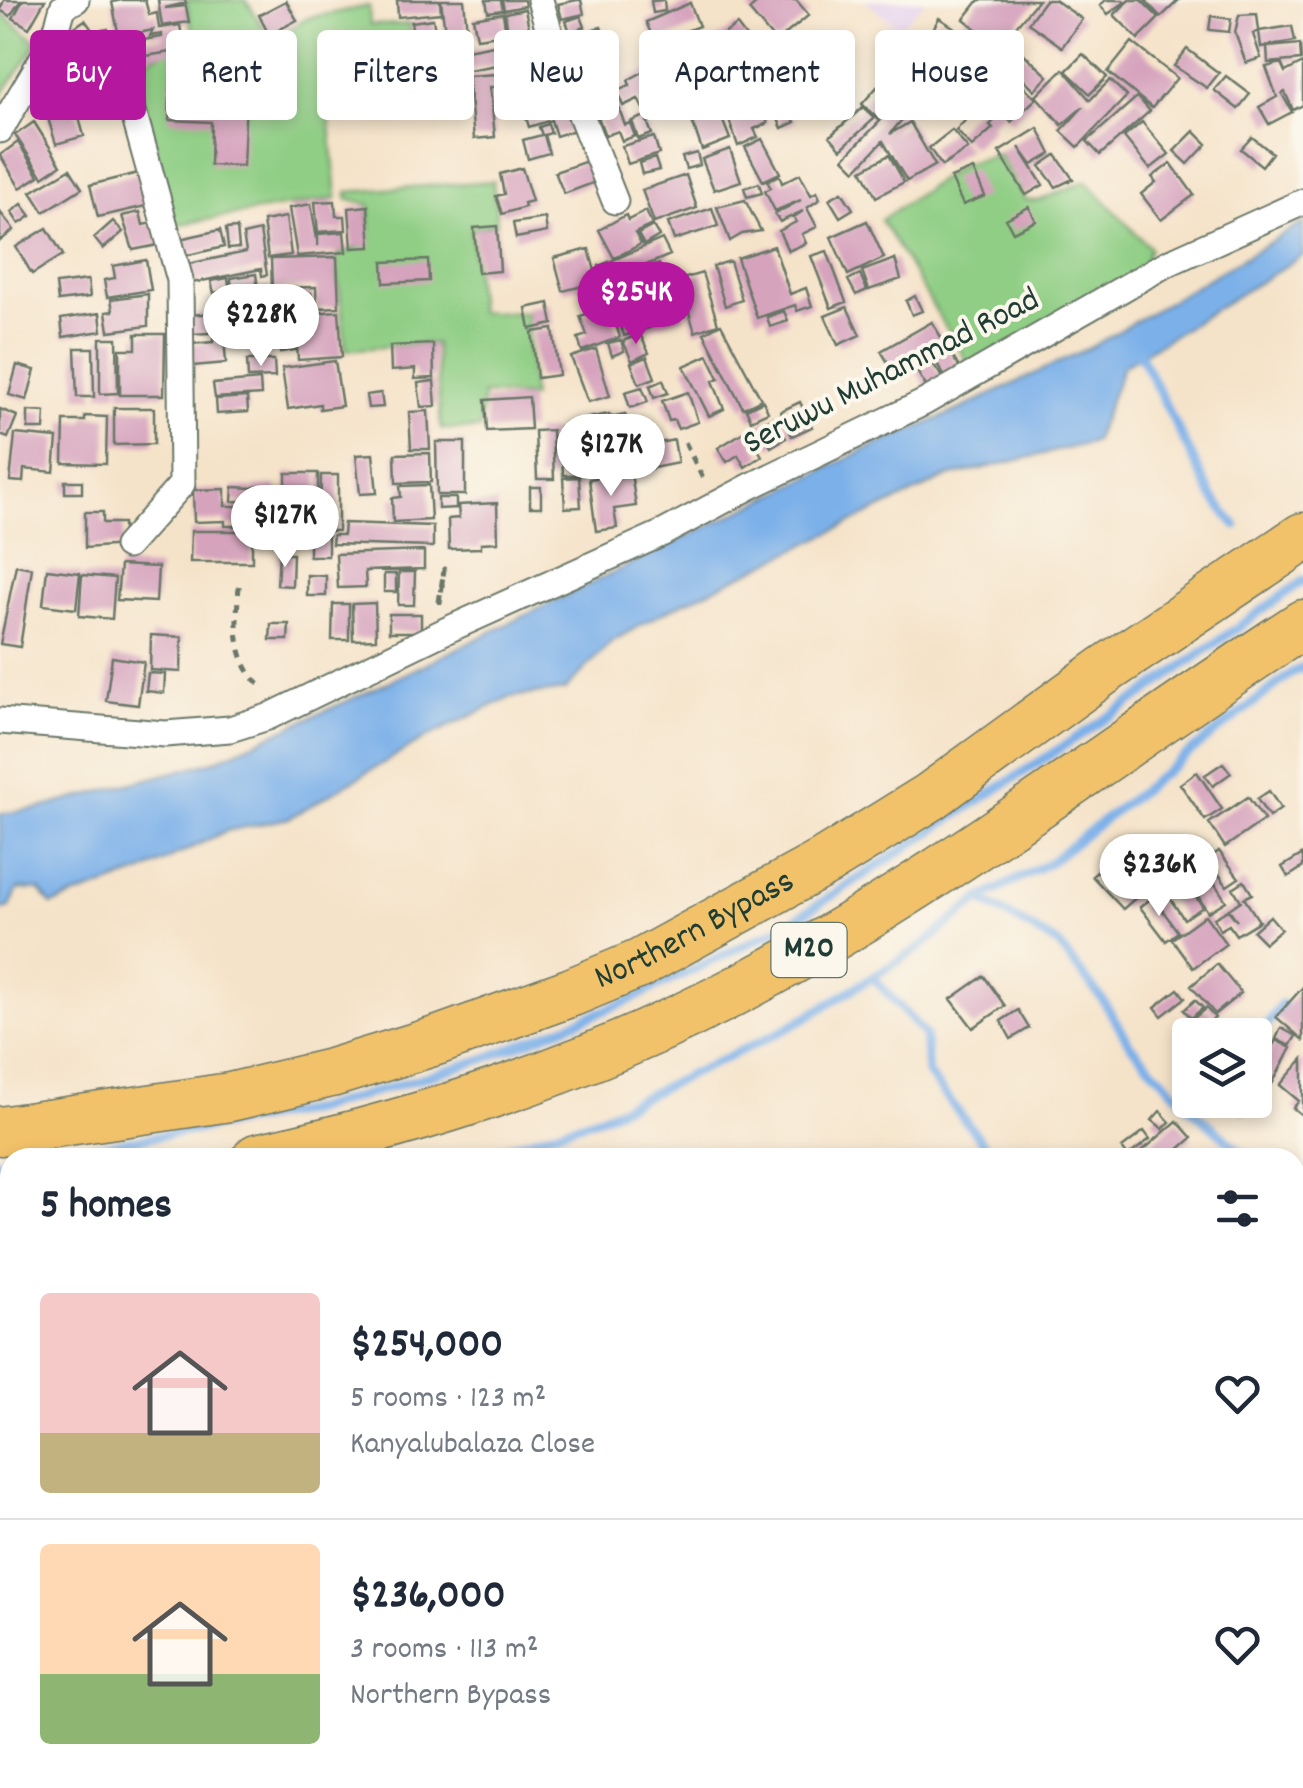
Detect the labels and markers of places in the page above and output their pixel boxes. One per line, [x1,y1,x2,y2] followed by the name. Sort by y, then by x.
[566,262,706,347] pin: $254K
[191,284,331,369] pin: $228K
[541,414,681,499] pin: $127K
[215,485,355,570] pin: $127K
[1089,834,1229,919] pin: $236K

